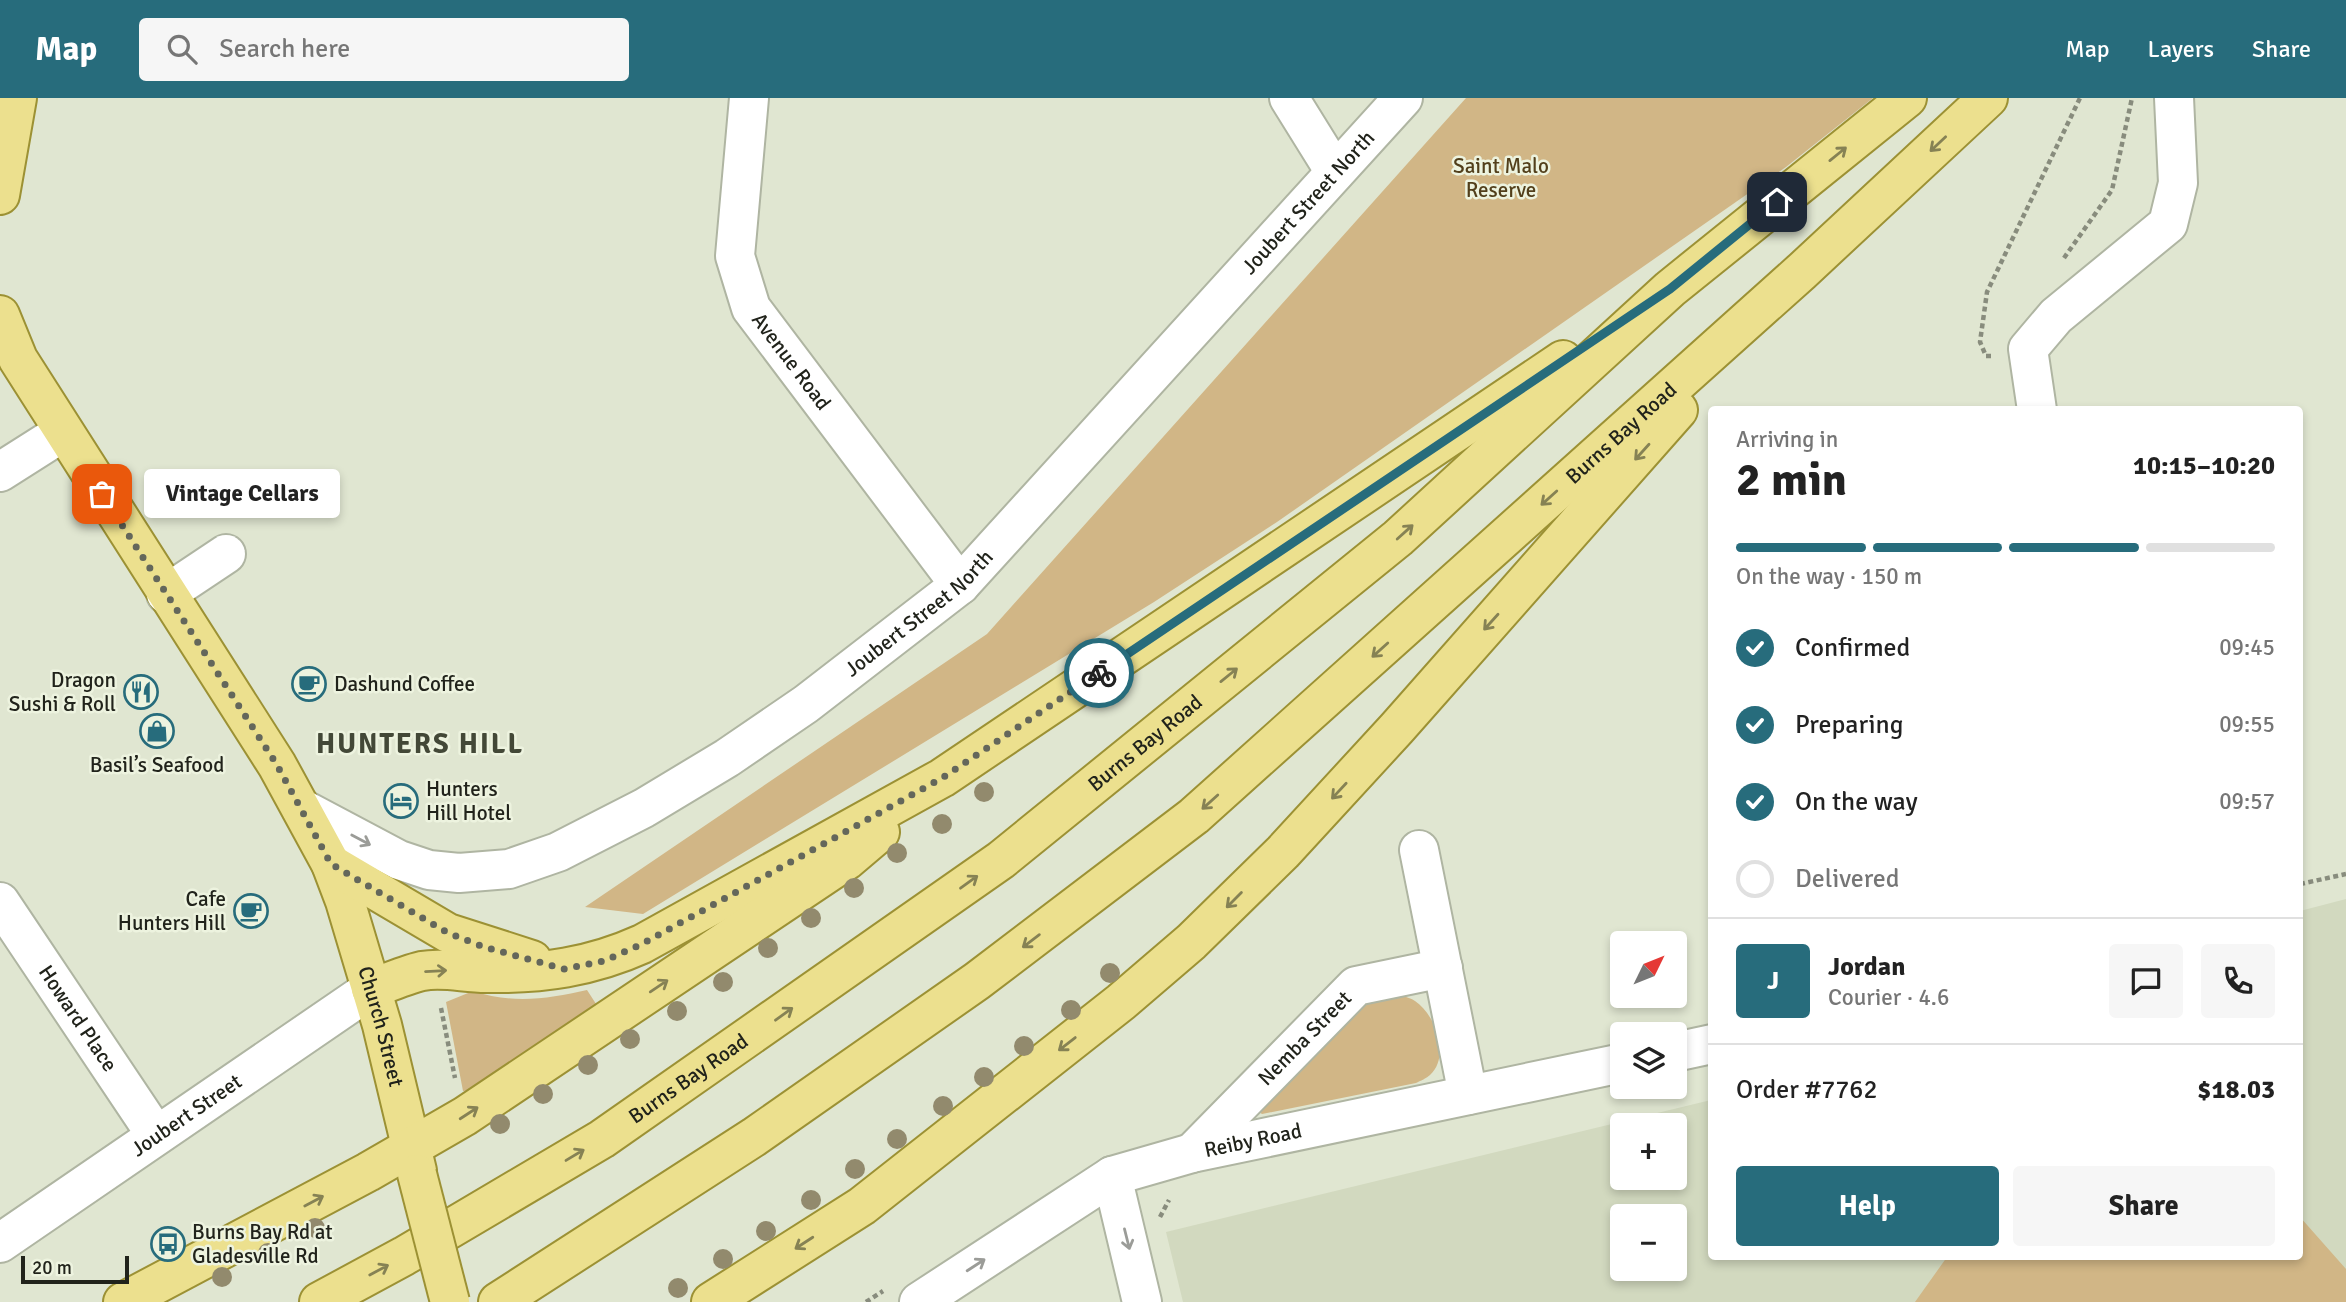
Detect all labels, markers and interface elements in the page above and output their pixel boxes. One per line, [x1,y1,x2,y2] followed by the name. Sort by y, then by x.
[139,18,629,81] search box
[35,29,97,70] text: Map
[163,30,201,68] icon: search
[219,33,350,65] text: Search here
[2065,34,2110,64] text: Map
[2148,34,2214,64] text: Layers
[2252,34,2311,64] text: Share
[1236,125,1380,279] street label: Joubert Street North
[1930,136,1947,153] one-way arrow
[1828,146,1846,161] one-way arrow
[1453,153,1549,203] park label: Saint Malo Reserve
[1747,172,1807,232] pin
[1758,183,1796,221] icon: home
[746,308,836,415] street label: Avenue Road
[1560,377,1682,489] street label: Burns Bay Road
[1736,425,1838,454] text: Arriving in
[1633,443,1650,460] one-way arrow
[2133,450,2275,482] text: 10:15–10:20
[1736,452,1847,508] text: 2 min
[72,464,132,524] pin
[144,470,340,518] callout: Vintage Cellars
[83,475,121,513] icon: bag
[165,479,319,508] text: Vintage Cellars
[1540,490,1558,506] one-way arrow
[1396,523,1413,540] one-way arrow
[840,544,999,682] street label: Joubert Street North
[1736,562,1922,591] text: On the way · 150 m
[1483,613,1499,631] one-way arrow
[1736,629,1774,667] icon: check
[1795,632,1910,664] text: Confirmed
[2219,633,2275,662] text: 09:45
[1064,638,1134,708] courier
[1372,641,1389,658] one-way arrow
[1080,654,1118,692] icon: bike
[290,665,328,703] cafe icon: Dashund Coffee
[9,667,116,717] place label: Dragon Sushi & Roll
[1219,667,1237,683] one-way arrow
[334,671,475,697] place label: Dashund Coffee
[122,673,160,711] restaurant icon: Dragon Sushi & Roll
[1083,689,1208,797] street label: Burns Bay Road
[1736,706,1774,744] icon: check
[1795,709,1903,741] text: Preparing
[2219,710,2275,739] text: 09:55
[138,712,176,750] shop icon: Basil’s Seafood
[316,727,524,761] district label: HUNTERS HILL
[90,752,224,778] place label: Basil’s Seafood
[426,776,511,826] place label: Hunters Hill Hotel
[382,782,420,820] hotel icon: Hunters Hill Hotel
[1330,782,1347,799] one-way arrow
[1736,783,1774,821] icon: check
[1795,786,1918,818] text: On the way
[2219,787,2275,816] text: 09:57
[1202,793,1219,810] one-way arrow
[350,834,371,848] one-way arrow
[1795,863,1900,895] text: Delivered
[959,875,978,889] one-way arrow
[118,886,226,936] place label: Cafe Hunters Hill
[1226,891,1243,908] one-way arrow
[232,892,270,930] cafe icon: Cafe Hunters Hill
[1610,931,1687,1008] north arrow
[1610,931,1687,1281] map controls
[1022,933,1040,948] one-way arrow
[2109,944,2183,1018] button: chat
[2201,944,2275,1018] button: phone
[1828,951,1905,983] text: Jordan
[33,960,123,1077] street label: Howard Place
[352,963,409,1089] street label: Church Street
[425,964,448,977] one-way arrow
[1767,965,1779,997] text: J
[649,979,668,994] one-way arrow
[1828,983,1949,1012] text: Courier · 4.6
[1253,985,1357,1091] street label: Nemba Street
[774,1007,793,1021] one-way arrow
[1610,1022,1687,1099] button: layers
[624,1028,753,1129] street label: Burns Bay Road
[1058,1037,1077,1052] one-way arrow
[126,1068,247,1162] street label: Joubert Street
[1736,1074,1877,1106] text: Order #7762
[2197,1074,2275,1106] text: $18.03
[459,1105,479,1119] one-way arrow
[1610,1113,1687,1190] button: +
[1202,1117,1304,1163] street label: Reiby Road
[565,1148,585,1162] one-way arrow
[1736,1166,1999,1246] button: Help
[2013,1166,2275,1246] button: Share
[303,1194,323,1208] one-way arrow
[1610,1204,1687,1281] button: −
[192,1219,333,1269] place label: Burns Bay Rd at Gladesville Rd
[149,1225,187,1263] bus stop icon: Burns Bay Rd at Gladesville Rd
[1121,1227,1134,1250] one-way arrow
[795,1235,814,1250] one-way arrow
[21,1253,130,1285] scale bar
[32,1256,72,1280] text: 20 m
[966,1257,985,1272] one-way arrow
[368,1263,389,1276] one-way arrow

